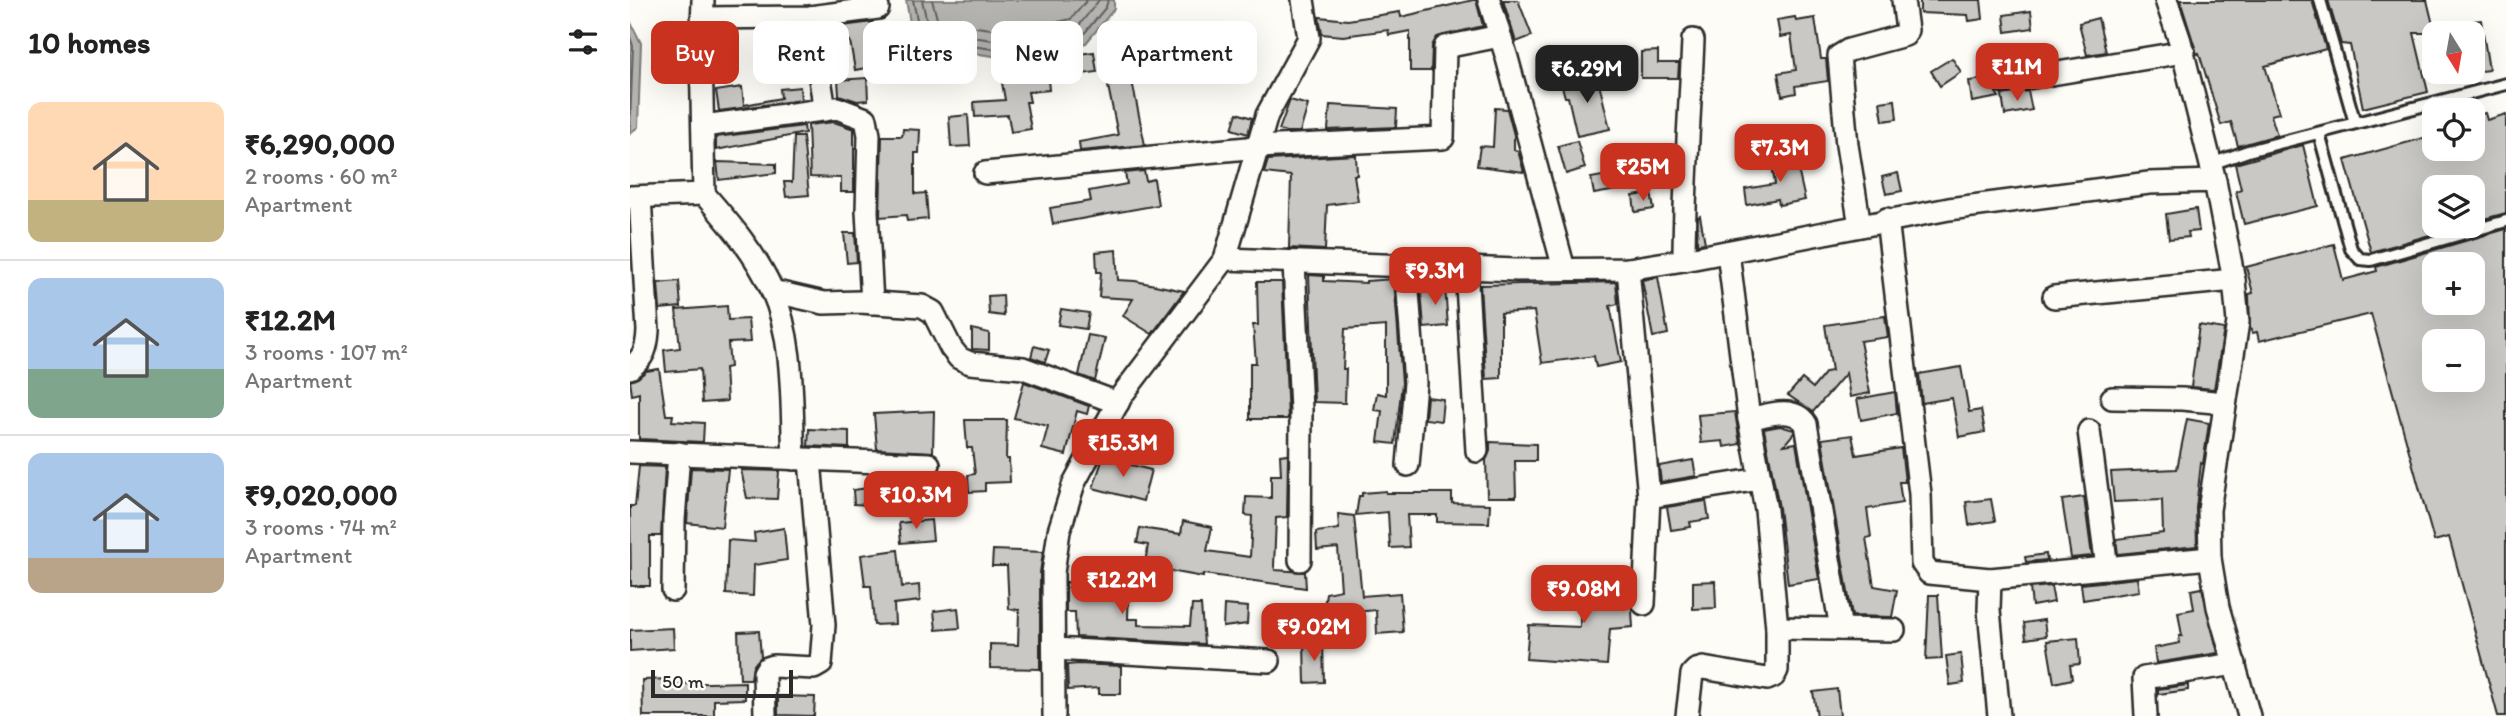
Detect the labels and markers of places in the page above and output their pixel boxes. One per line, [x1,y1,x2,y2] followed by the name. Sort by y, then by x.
[1976,43,2058,103] pin: ₹11M
[1530,46,1644,105] pin: ₹6.29M
[1731,124,1829,184] pin: ₹7.3M
[1602,144,1684,203] pin: ₹25M
[1386,247,1484,307] pin: ₹9.3M
[1066,420,1180,479] pin: ₹15.3M
[859,472,973,531] pin: ₹10.3M
[1065,556,1179,616] pin: ₹12.2M
[1527,566,1641,625] pin: ₹9.08M
[1257,604,1371,663] pin: ₹9.02M

